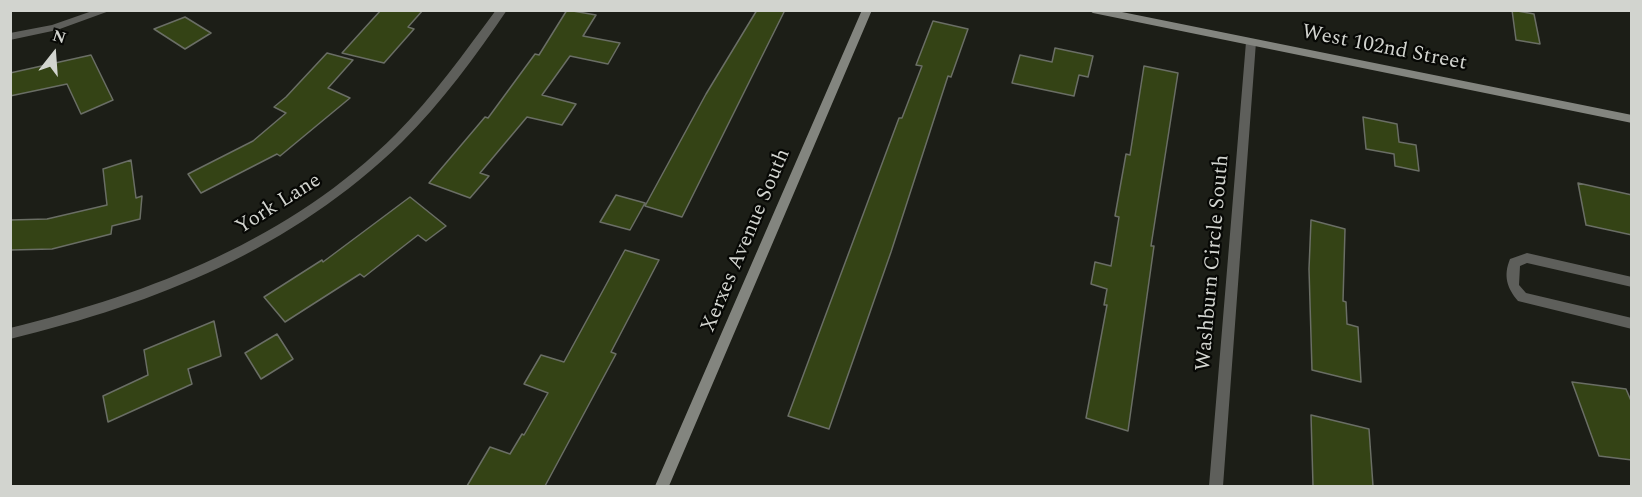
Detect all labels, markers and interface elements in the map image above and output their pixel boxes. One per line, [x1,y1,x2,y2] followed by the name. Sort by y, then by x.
[1299,21,1469,77] street label: West 102nd Street
[50,23,69,50] text: N
[24,24,84,84] north arrow
[697,145,797,337] street label: Xerxes Avenue South
[1192,154,1236,372] street label: Washburn Circle South
[232,169,326,241] street label: York Lane

